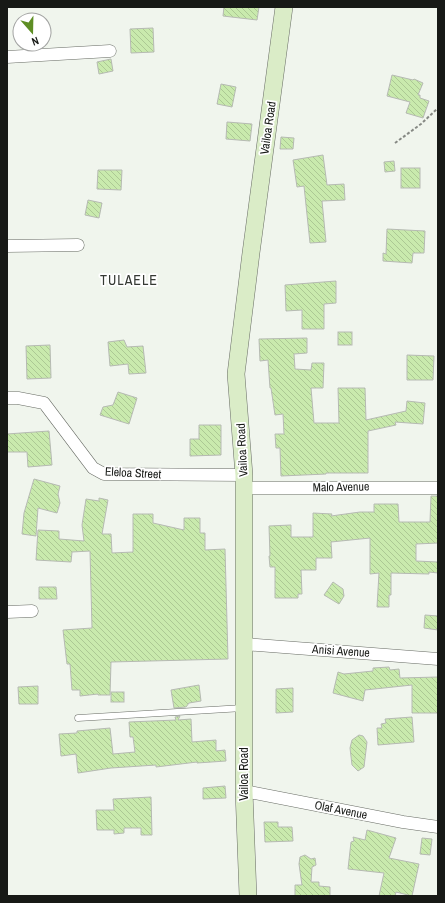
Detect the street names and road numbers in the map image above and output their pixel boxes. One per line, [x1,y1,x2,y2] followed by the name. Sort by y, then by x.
[256,100,280,156] street label: Vailoa Road
[233,423,251,477] street label: Vailoa Road
[104,464,162,482] street label: Eleloa Street
[312,479,370,495] street label: Malo Avenue
[311,641,370,661] street label: Anisi Avenue
[236,747,252,801] street label: Vailoa Road
[313,797,369,823] street label: Olaf Avenue

